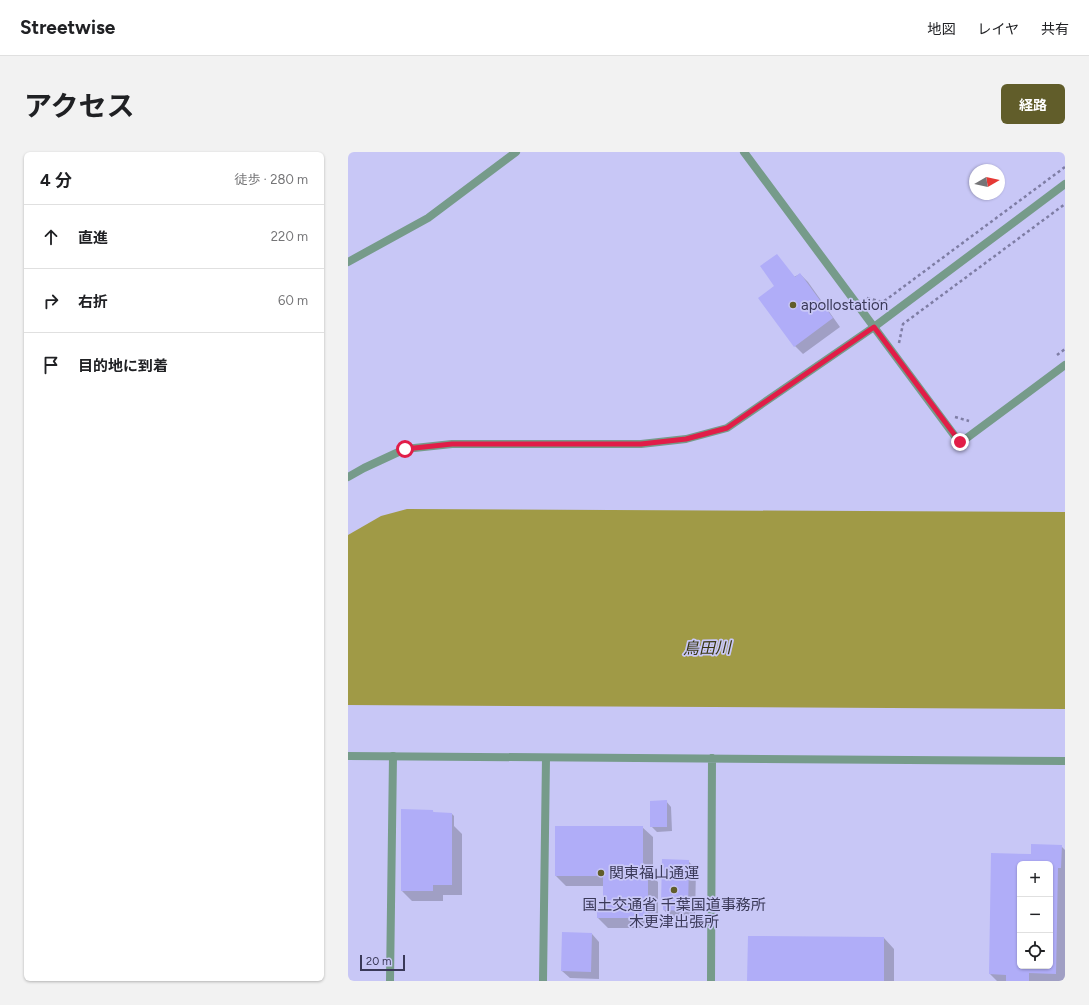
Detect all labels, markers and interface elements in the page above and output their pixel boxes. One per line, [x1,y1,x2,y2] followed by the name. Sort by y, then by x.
[20,16,115,39] text: Streetwise
[927,21,955,38] text: 地図
[977,21,1019,38] text: レイヤ
[1041,21,1069,38] text: 共有
[1001,84,1065,124] button: 経路
[24,89,135,123] text: アクセス
[969,164,1005,200] north arrow
[40,170,72,190] text: 4 分
[234,172,308,187] text: 徒歩 · 280 m
[40,226,62,248] icon: ahead
[78,229,108,247] text: 直進
[271,229,308,244] text: 220 m
[40,290,62,312] icon: right
[78,293,108,311] text: 右折
[278,293,308,308] text: 60 m
[801,296,888,314] place label: apollostation
[788,300,798,310] marker: apollostation
[40,354,62,376] icon: arrive
[78,357,168,375] text: 目的地に到着
[951,433,969,451] route end
[396,440,414,458] route start
[683,638,733,658] water label: 鳥田川
[1017,861,1053,969] map controls
[1017,861,1053,897] button: +
[609,864,699,882] place label: 関東福山通運
[596,868,606,878] marker: 関東福山通運
[669,885,679,895] marker: 国土交通省 千葉国道事務所 木更津出張所
[582,896,766,931] place label: 国土交通省 千葉国道事務所 木更津出張所
[1017,897,1053,933] button: −
[1017,933,1053,969] button: locate
[360,953,405,972] scale bar
[366,955,391,968] text: 20 m

